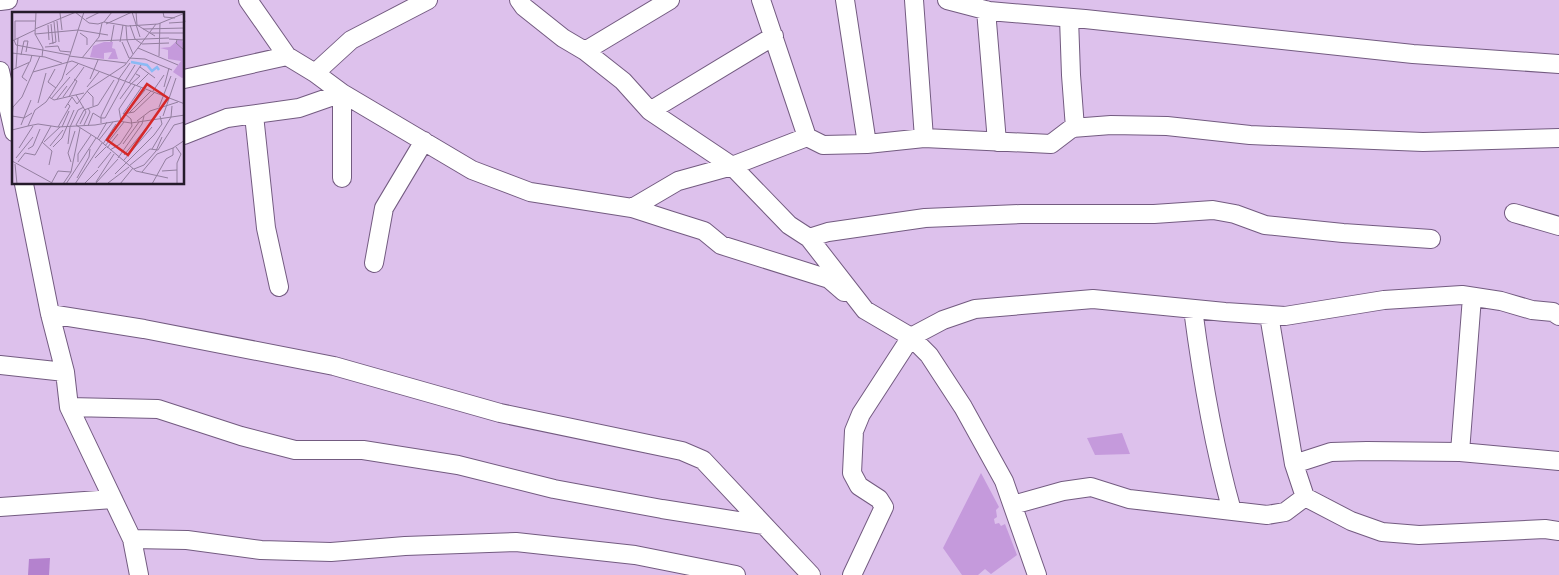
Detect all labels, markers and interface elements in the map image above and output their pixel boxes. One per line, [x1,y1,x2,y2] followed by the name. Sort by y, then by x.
[12,12,185,185] inset map

